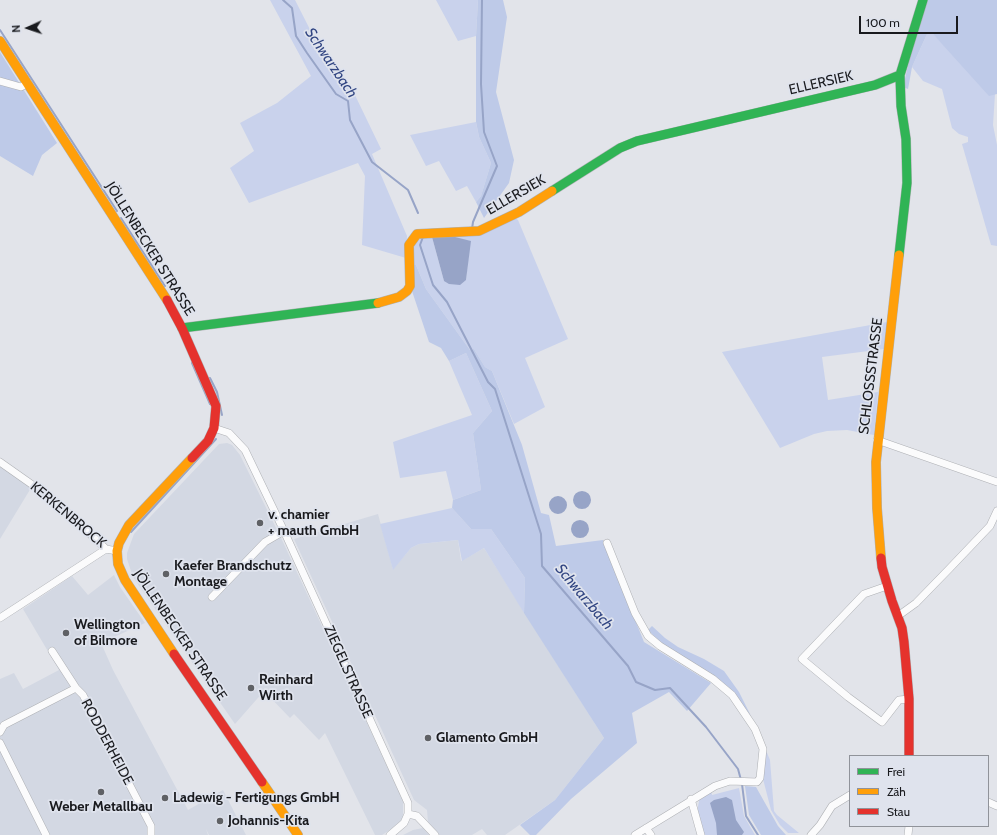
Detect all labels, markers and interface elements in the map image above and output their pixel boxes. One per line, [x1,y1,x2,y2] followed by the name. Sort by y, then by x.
[8,8,48,48] north arrow
[861,8,960,34] scale bar
[866,15,900,30] text: 100 m
[9,24,23,33] text: N
[301,25,361,101] water label: Schwarzbach
[787,67,855,99] street label: ELLERSIEK
[483,171,549,219] street label: ELLERSIEK
[102,179,198,319] street label: JÖLLENBECKER STRASSE
[856,317,886,435] street label: SCHLOSSSTRASSE
[27,478,109,552] street label: KERKENBROCK
[268,507,359,540] place label: v. chamier + mauth GmbH
[255,518,265,528] marker: v. chamier + mauth GmbH
[174,558,292,590] place label: Kaefer Brandschutz Montage
[551,560,617,634] water label: Schwarzbach
[130,566,230,704] street label: JÖLLENBECKER STRASSE
[161,569,171,579] marker: Kaefer Brandschutz Montage
[74,617,140,650] place label: Wellington of Bilmore
[320,623,376,721] street label: ZIEGELSTRASSE
[61,628,71,638] marker: Wellington of Bilmore
[259,672,313,704] place label: Reinhard Wirth
[246,683,256,693] marker: Reinhard Wirth
[77,696,137,788] street label: RODDERHEIDE
[436,730,538,746] place label: Glamento GmbH
[423,733,433,743] marker: Glamento GmbH
[849,755,989,827] legend
[887,764,905,779] text: Frei
[887,784,906,799] text: Zäh
[96,787,106,797] marker: Weber Metallbau
[173,790,340,806] place label: Ladewig - Fertigungs GmbH
[160,793,170,803] marker: Ladewig - Fertigungs GmbH
[49,799,153,815] place label: Weber Metallbau
[887,804,910,819] text: Stau
[228,813,309,829] place label: Johannis-Kita
[215,816,225,826] marker: Johannis-Kita

